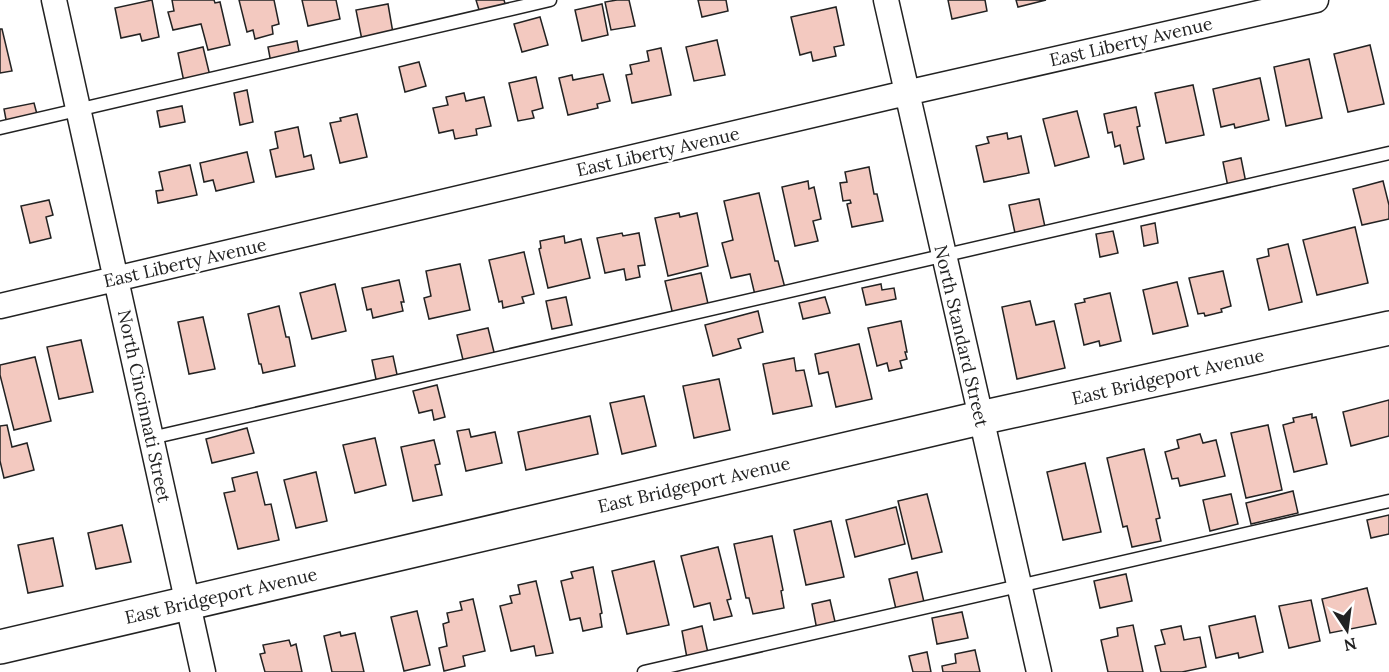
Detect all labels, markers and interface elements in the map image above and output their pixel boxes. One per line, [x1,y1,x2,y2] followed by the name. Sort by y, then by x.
[1047,12,1215,71] street label: East Liberty Avenue
[574,122,742,181] street label: East Liberty Avenue
[101,233,269,292] street label: East Liberty Avenue
[929,243,994,429] street label: North Standard Street
[113,307,176,504] street label: North Cincinnati Street
[1069,343,1267,410] street label: East Bridgeport Avenue
[595,451,793,518] street label: East Bridgeport Avenue
[122,562,320,629] street label: East Bridgeport Avenue
[1317,600,1377,660] north arrow
[1342,633,1359,656] text: N

